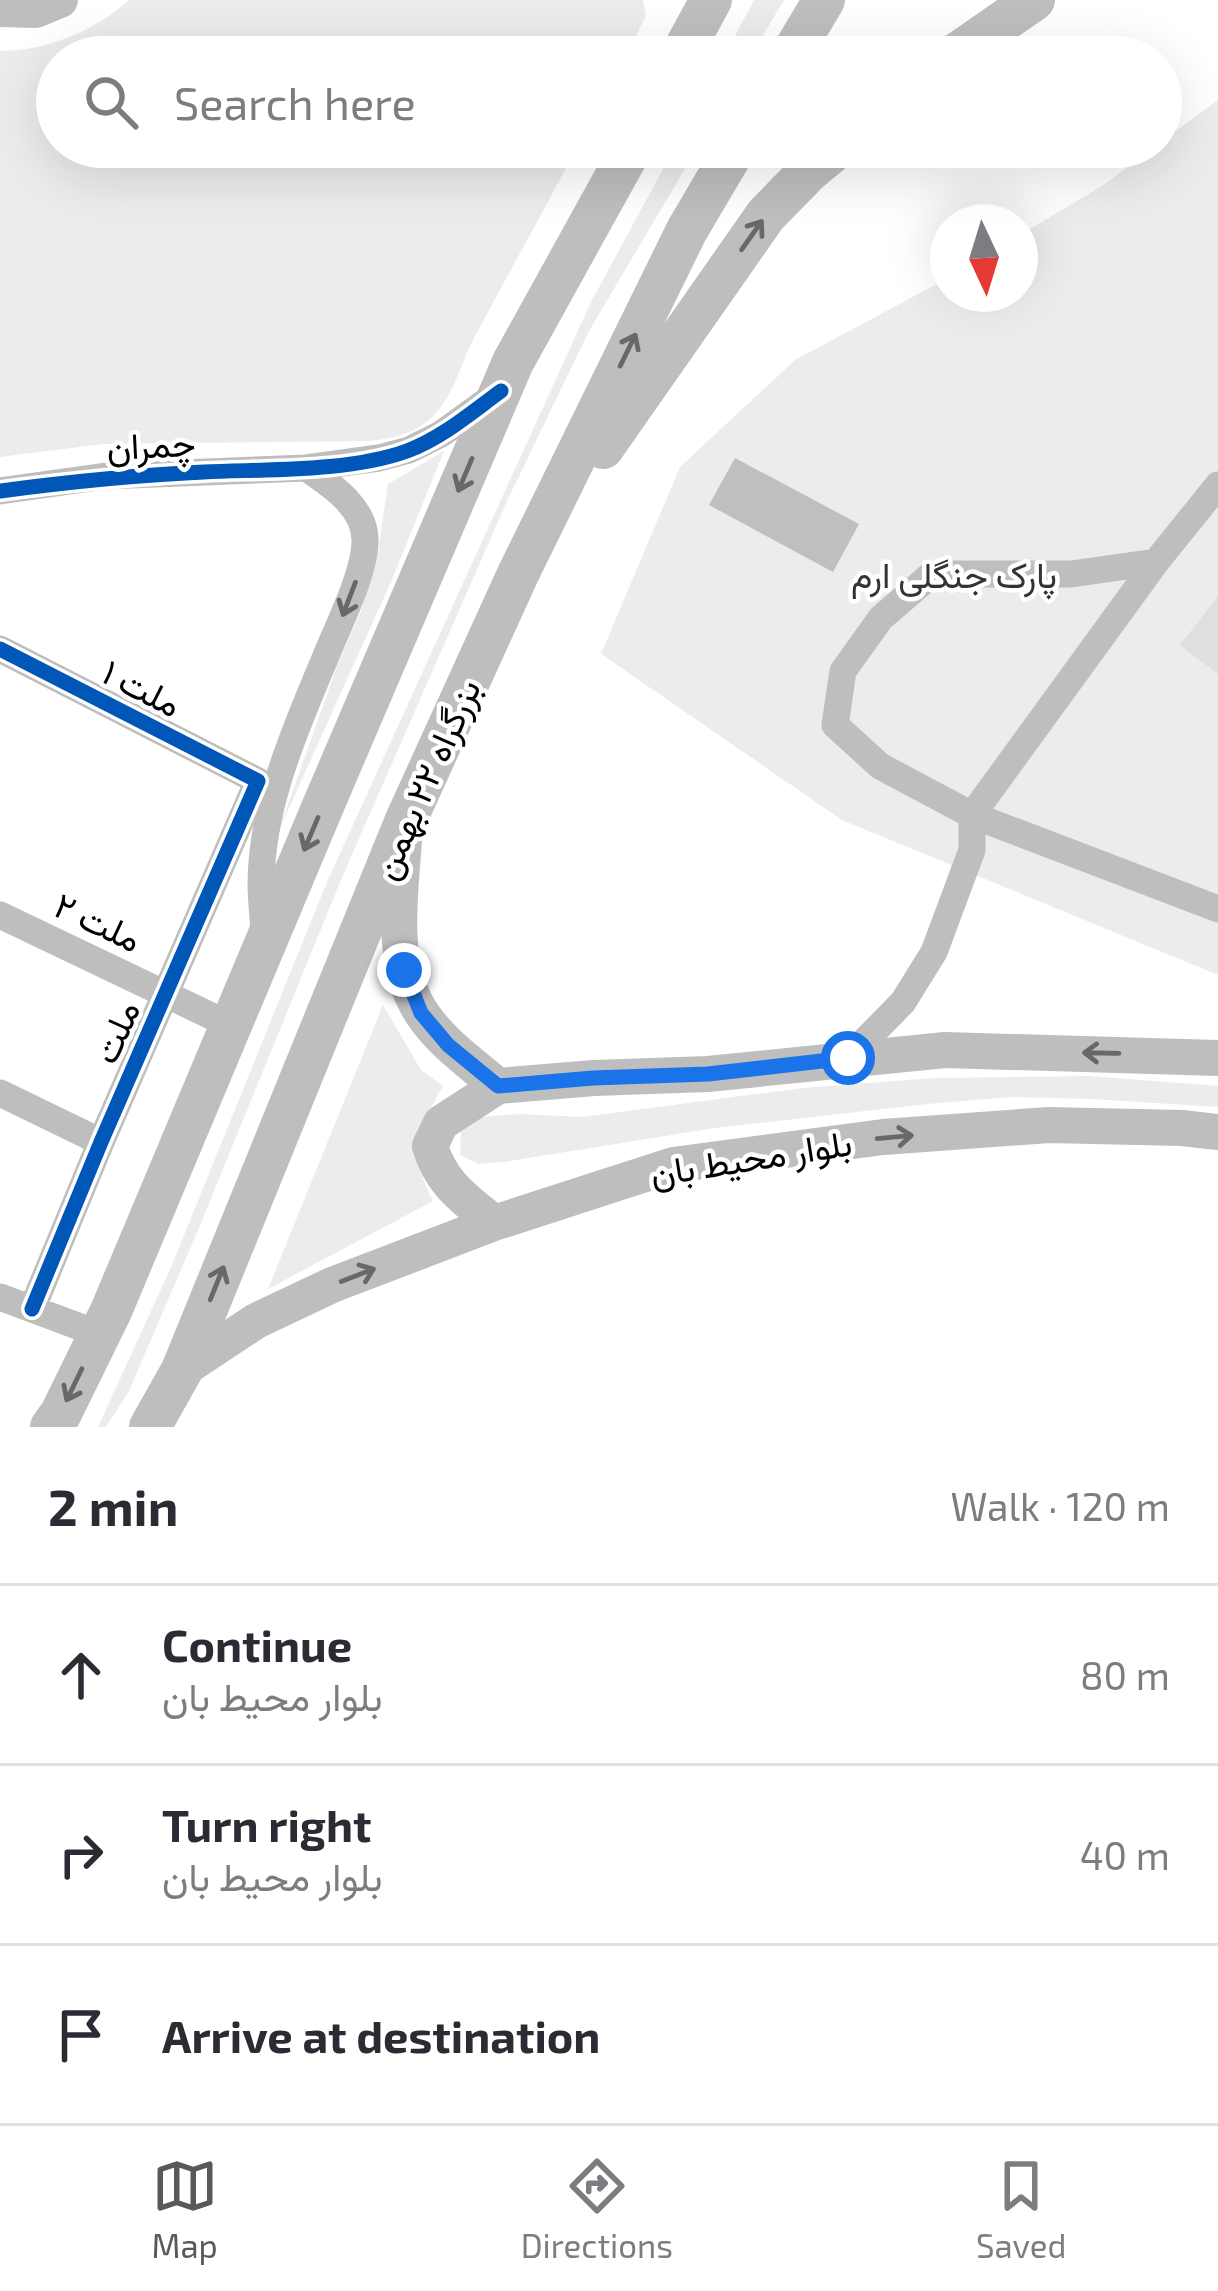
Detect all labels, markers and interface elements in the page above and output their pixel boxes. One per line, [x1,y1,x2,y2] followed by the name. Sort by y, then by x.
[36,36,1182,168] search box
[78,69,144,135] icon: search
[174,75,416,129] text: Search here
[930,204,1038,312] north arrow
[739,219,764,253] one-way arrow
[618,333,640,369] one-way arrow
[105,420,197,472] street label: چمران
[452,457,474,493] one-way arrow
[851,552,1057,600] park label: پارک جنگلی ارم
[336,579,358,616] one-way arrow
[96,649,189,725] street label: ملت ۱
[361,672,491,886] street label: بزرگراه ۲۲ بهمن
[299,814,320,851] one-way arrow
[48,882,149,959] street label: ملت ۲
[377,943,431,997] route end
[82,993,147,1069] street label: ملت
[821,1031,875,1085] route start
[1082,1042,1121,1065] one-way arrow
[647,1119,855,1197] street label: بلوار محیط بان
[875,1125,914,1148] one-way arrow
[339,1263,376,1285] one-way arrow
[208,1265,229,1302] one-way arrow
[62,1366,84,1402] one-way arrow
[48,1475,178,1536] text: 2 min
[951,1482,1170,1529] text: Walk · 120 m
[162,1617,352,1671] text: Continue
[48,1642,114,1708] icon: ahead
[1080,1651,1170,1698] text: 80 m
[162,1672,382,1719] text: بلوار محیط بان
[162,1797,371,1851] text: Turn right
[48,1822,114,1888] icon: right
[1080,1831,1170,1878] text: 40 m
[162,1852,382,1899] text: بلوار محیط بان
[48,2002,114,2068] icon: arrive
[162,2008,600,2062] text: Arrive at destination
[152,2153,218,2265] tab: Map
[521,2153,673,2265] tab: Directions
[976,2153,1066,2265] tab: Saved

